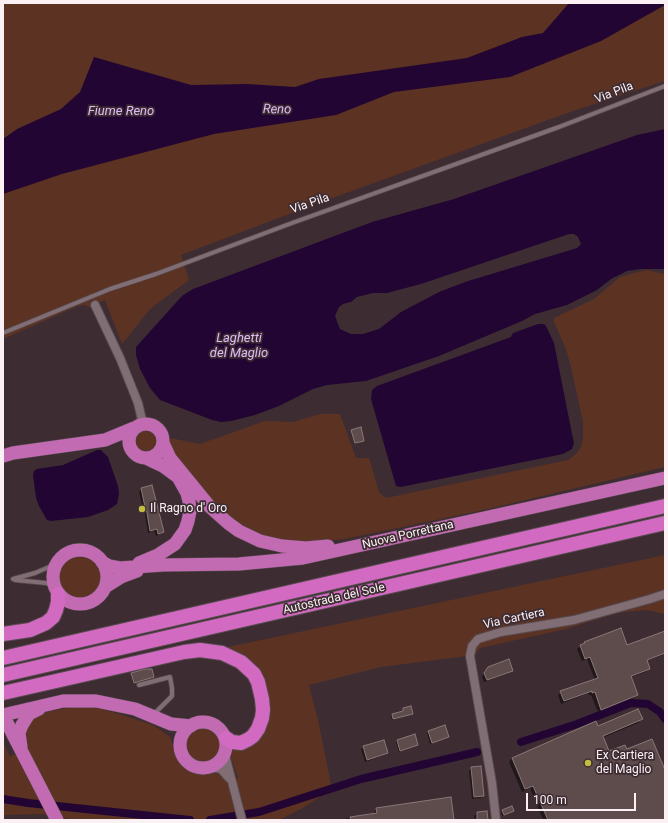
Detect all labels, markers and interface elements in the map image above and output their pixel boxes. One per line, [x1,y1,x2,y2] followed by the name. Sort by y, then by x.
[593,79,635,107] street label: Via Pila
[263,102,291,118] water label: Reno
[88,104,154,120] water label: Fiume Reno
[289,191,331,217] street label: Via Pila
[210,331,268,362] water label: Laghetti del Maglio
[150,502,227,516] place label: Il Ragno d' Oro
[137,504,147,514] marker: Il Ragno d' Oro
[361,517,455,553] street label: Nuova Porrettana
[282,580,386,618] street label: Autostrada del Sole
[482,605,546,633] street label: Via Cartiera
[596,749,654,777] place label: Ex Cartiera del Maglio
[583,758,593,768] marker: Ex Cartiera del Maglio
[528,785,638,811] scale bar
[533,793,567,807] text: 100 m

